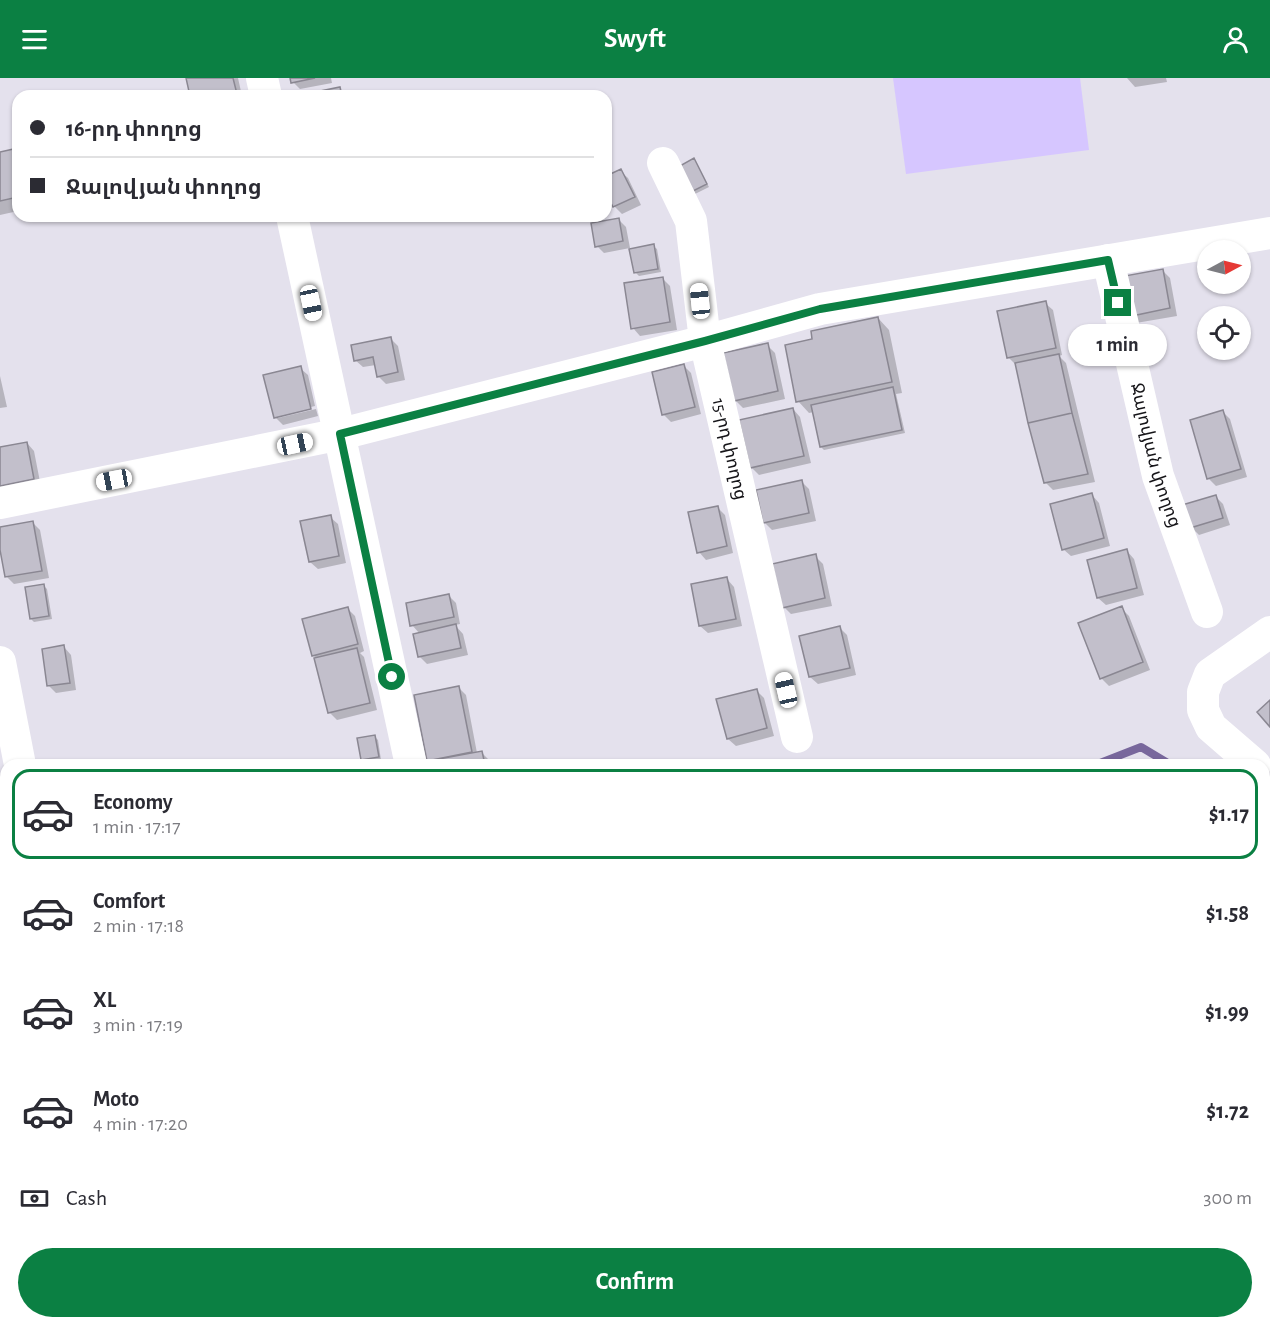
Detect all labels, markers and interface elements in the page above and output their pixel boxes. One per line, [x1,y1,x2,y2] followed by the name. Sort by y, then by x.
[18,23,51,56] icon: menu
[1219,23,1252,56] icon: person
[604,25,666,52] text: Swyft
[66,118,202,140] text: 16-րդ փողոց
[66,176,262,198] text: Ջալովյան փողոց
[1197,240,1251,294] north arrow
[1197,240,1251,360] map controls
[689,282,711,320] car
[298,284,324,322] car
[1104,289,1131,316] route end
[1197,306,1251,360] button: locate
[1068,324,1168,366] callout: 1 min
[1096,335,1139,355] text: 1 min
[1127,381,1184,530] street label: Ջալովյան փողոց
[709,396,750,502] street label: 15-րդ փողոց
[276,431,314,457] car
[95,468,133,492] car
[378,663,405,690] route start
[773,670,799,710] car
[21,787,75,841] icon: car
[93,791,173,813] text: Economy
[1209,803,1249,825] text: $1.17
[93,817,181,837] text: 1 min · 17:17
[21,886,75,940] icon: car
[93,890,165,912] text: Comfort
[1206,902,1249,924] text: $1.58
[93,916,184,936] text: 2 min · 17:18
[21,985,75,1039] icon: car
[93,989,116,1011] text: XL
[1205,1001,1249,1023] text: $1.99
[93,1015,183,1035] text: 3 min · 17:19
[21,1084,75,1138] icon: car
[93,1088,139,1110] text: Moto
[1206,1100,1249,1122] text: $1.72
[93,1114,188,1134] text: 4 min · 17:20
[18,1182,51,1215] icon: cash
[66,1187,107,1209] text: Cash
[1203,1188,1252,1208] text: 300 m
[18,1248,1252,1317] button: Confirm

